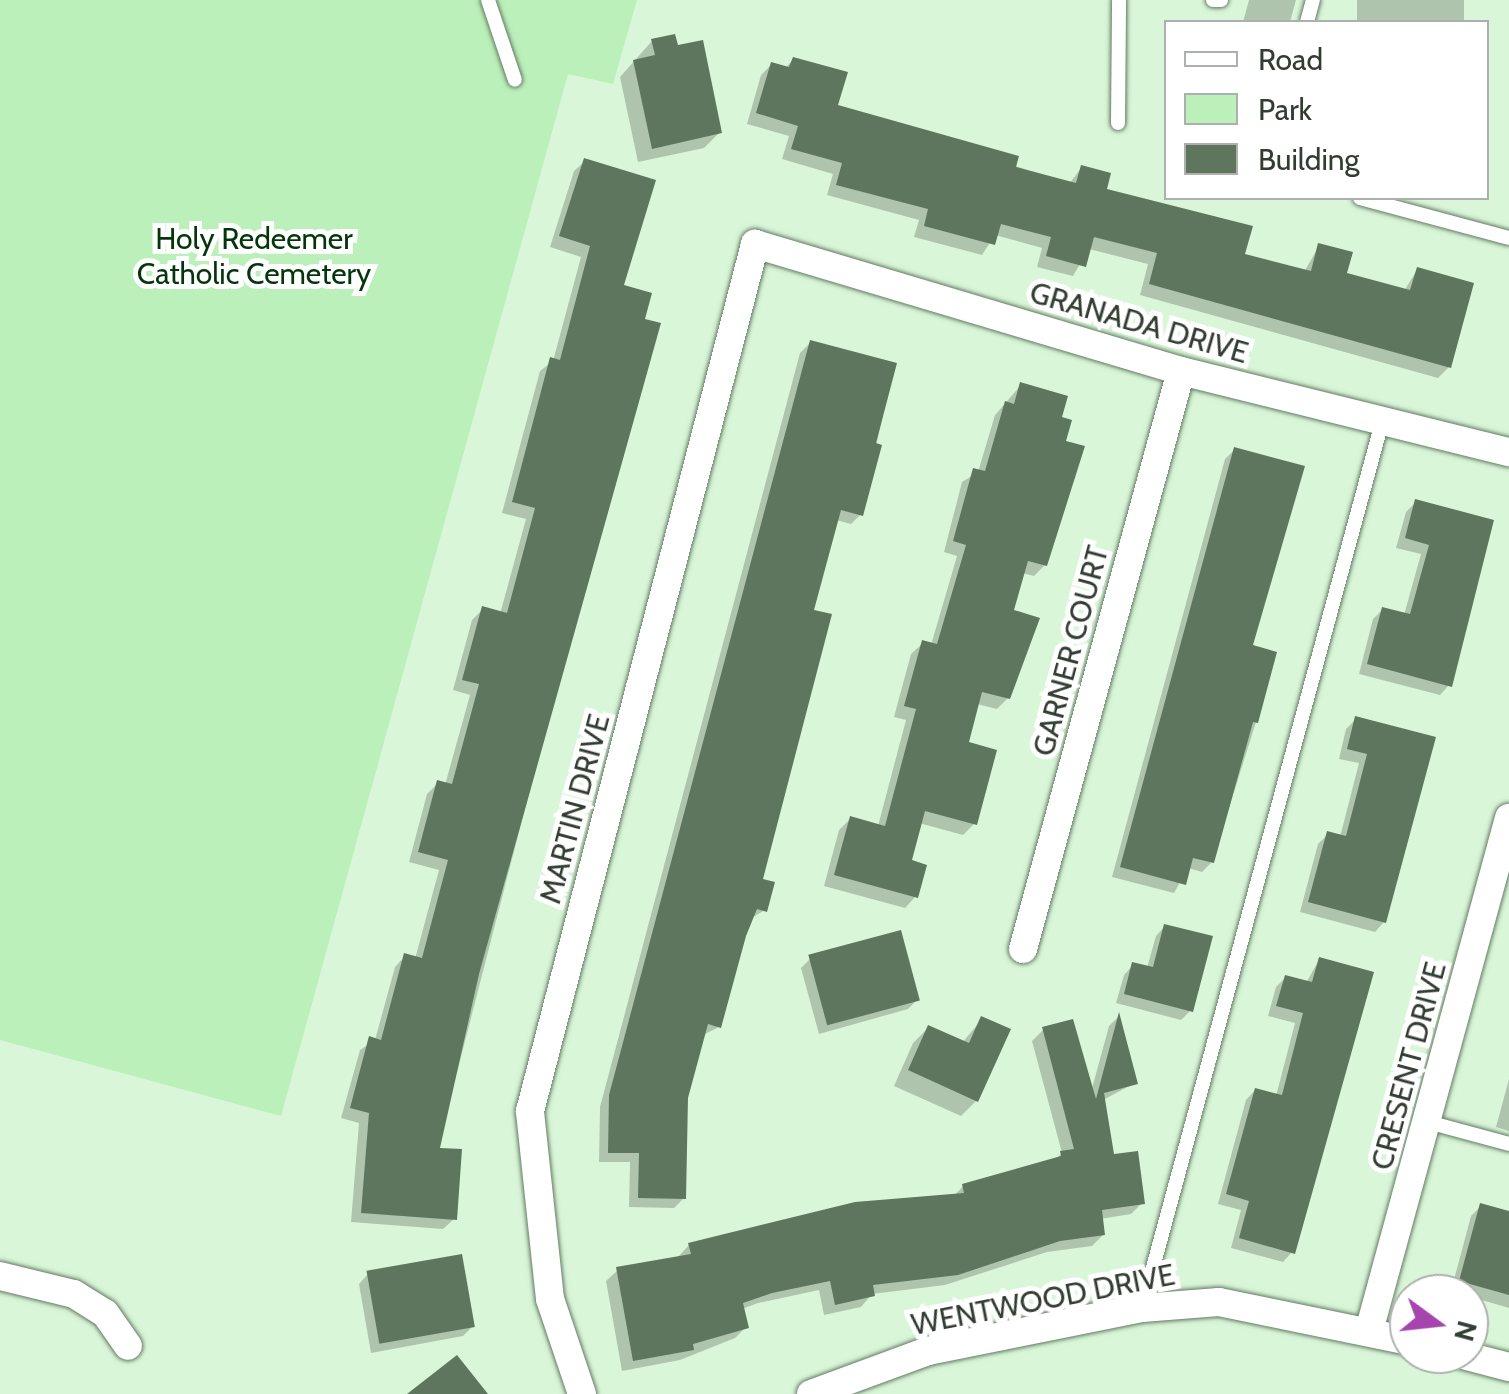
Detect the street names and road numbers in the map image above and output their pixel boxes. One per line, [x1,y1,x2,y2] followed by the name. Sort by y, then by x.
[1026,275,1252,371] street label: GRANADA DRIVE
[1026,542,1116,760] street label: GARNER COURT
[532,710,618,908] street label: MARTIN DRIVE
[1364,958,1454,1174] street label: CRESENT DRIVE
[908,1257,1178,1343] street label: WENTWOOD DRIVE

